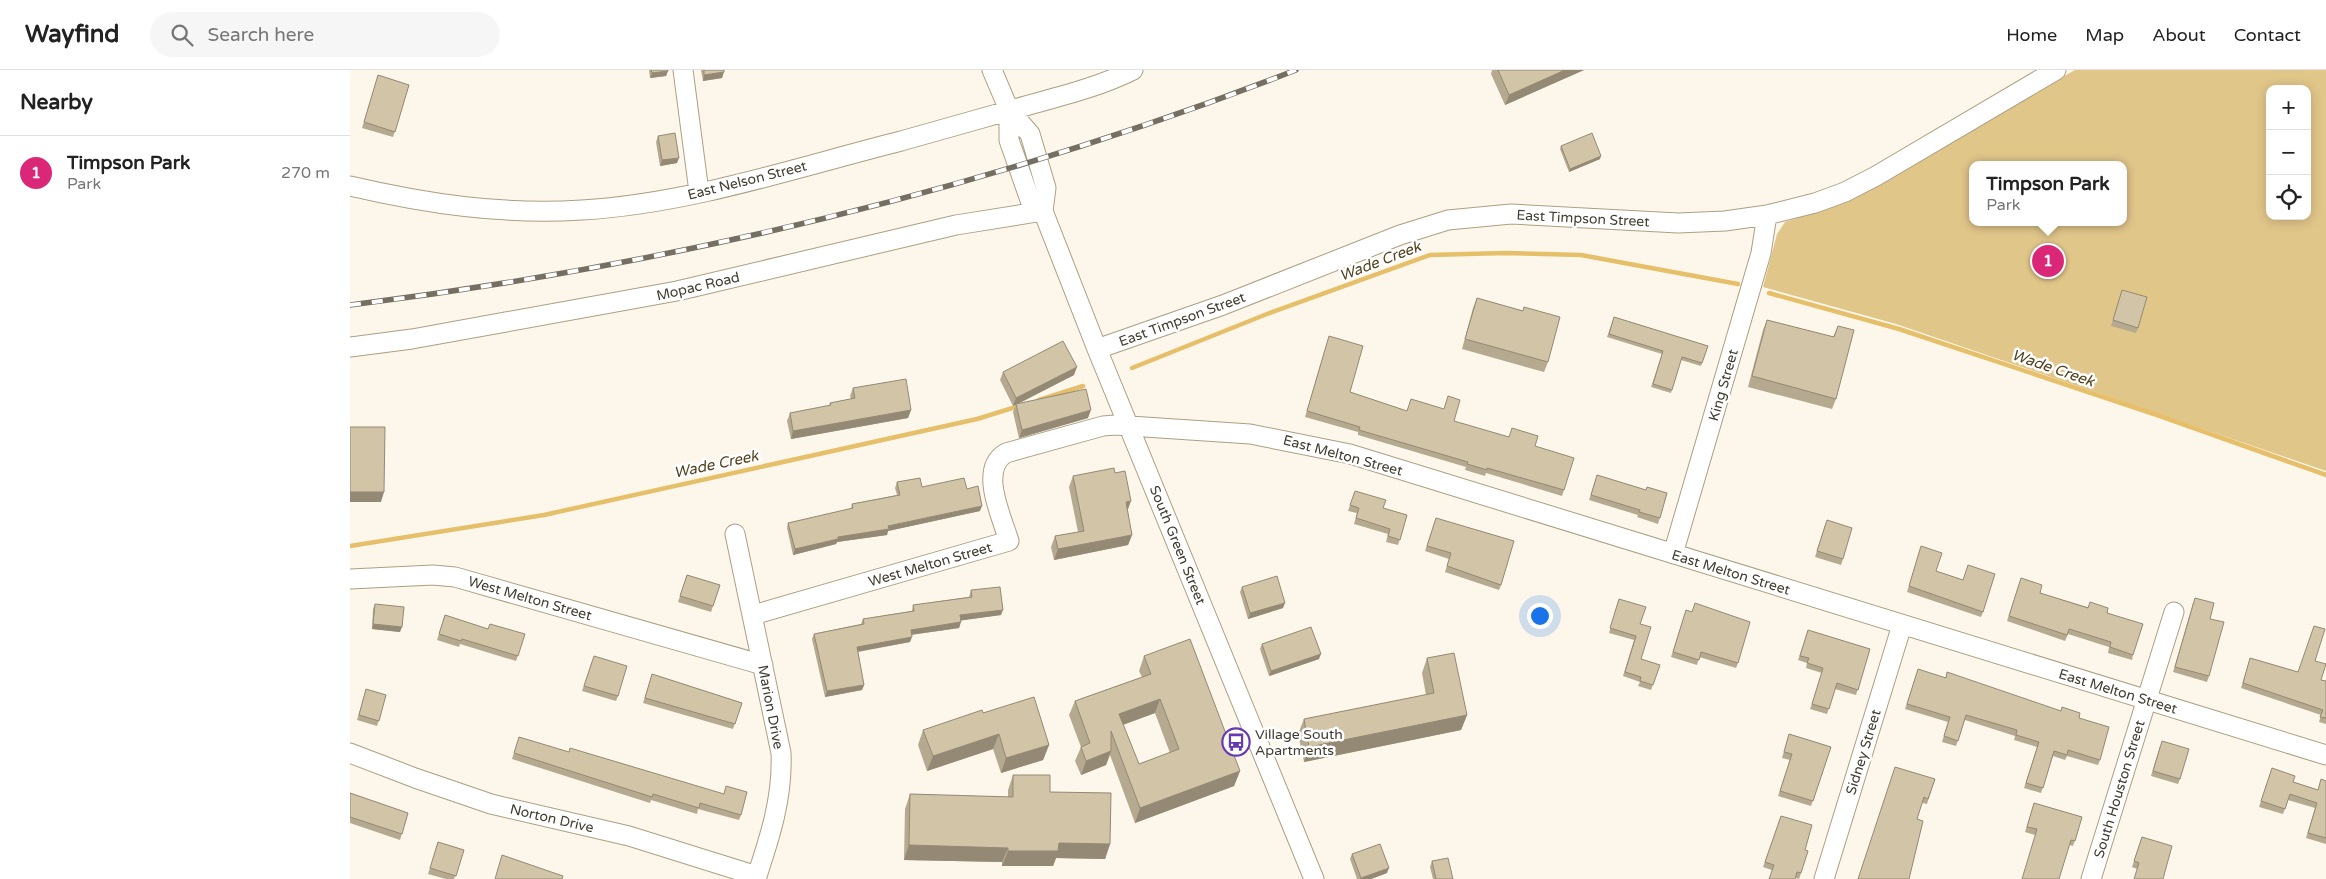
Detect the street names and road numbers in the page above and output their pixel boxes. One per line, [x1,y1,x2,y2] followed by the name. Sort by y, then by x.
[686,157,809,204] street label: East Nelson Street
[1516,207,1651,231] street label: East Timpson Street
[655,269,741,304] street label: Mopac Road
[1117,288,1248,350] street label: East Timpson Street
[1705,347,1742,423] street label: King Street
[1281,431,1405,480] street label: East Melton Street
[1146,483,1209,608] street label: South Green Street
[866,539,995,590] street label: West Melton Street
[1670,546,1793,599] street label: East Melton Street
[466,573,594,624] street label: West Melton Street
[754,664,787,751] street label: Marion Drive
[2057,665,2180,718] street label: East Melton Street
[1842,707,1885,797] street label: Sidney Street
[2090,718,2149,860] street label: South Houston Street
[508,801,595,836] street label: Norton Drive

